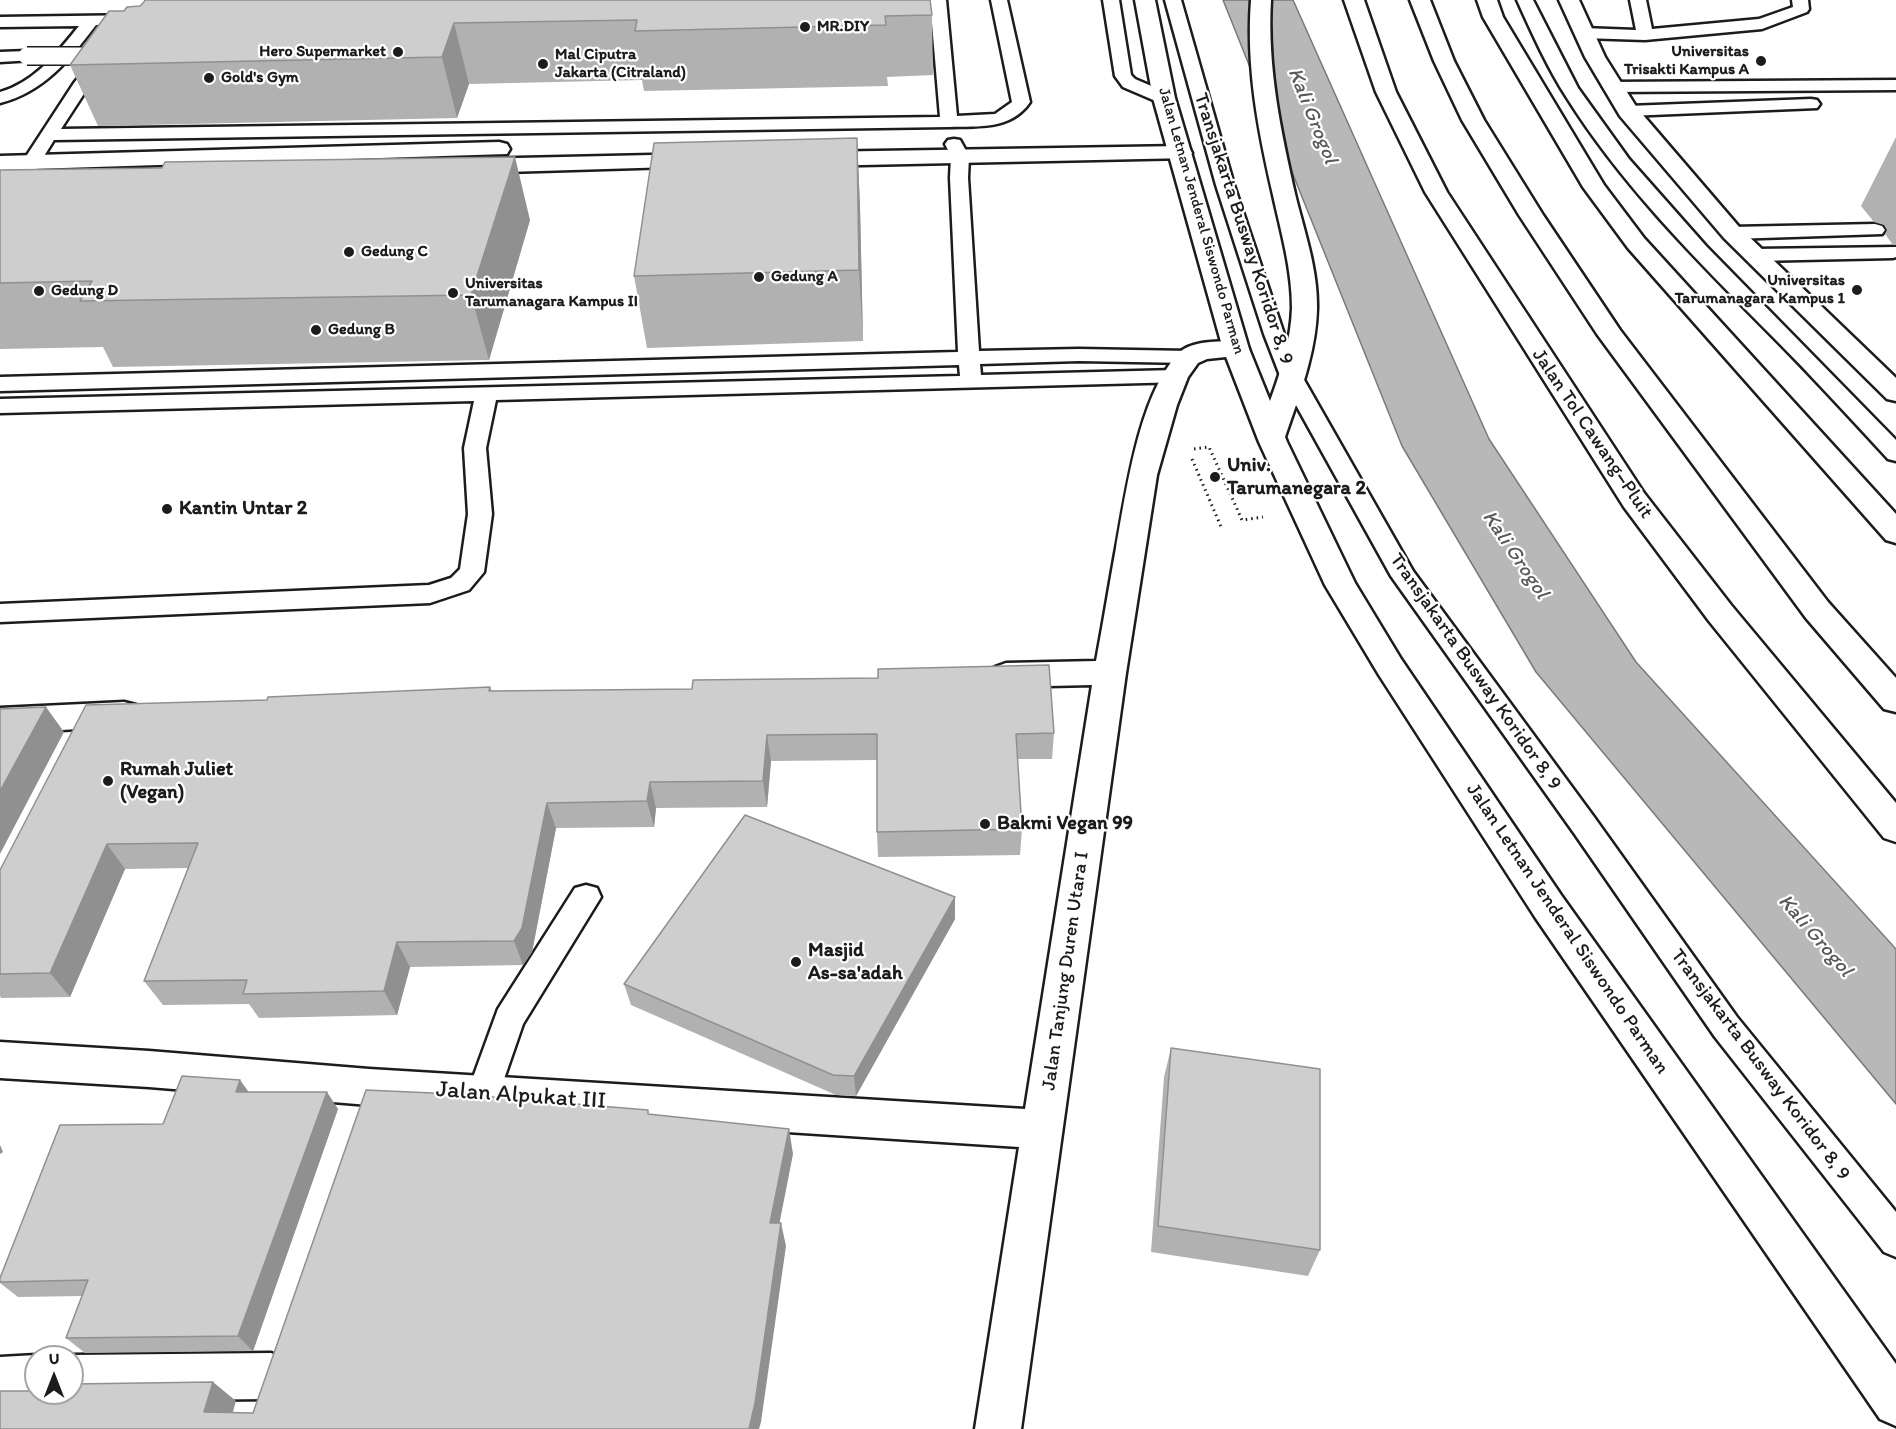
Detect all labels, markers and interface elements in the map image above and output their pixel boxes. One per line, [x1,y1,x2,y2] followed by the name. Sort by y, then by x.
[817,17,869,37] place label: MR.DIY
[798,20,812,34] marker: MR.DIY
[259,42,386,62] place label: Hero Supermarket
[1624,42,1749,80] place label: Universitas Trisakti Kampus A
[391,45,405,59] marker: Hero Supermarket
[555,45,686,83] place label: Mal Ciputra Jakarta (Citraland)
[1754,54,1768,68] marker: Universitas Trisakti Kampus A
[536,57,550,71] marker: Mal Ciputra Jakarta (Citraland)
[1281,64,1343,168] water label: Kali Grogol
[221,68,299,88] place label: Gold's Gym
[202,71,216,85] marker: Gold's Gym
[1154,85,1248,357] street label: Jalan Letnan Jenderal Siswondo Parman
[1188,90,1298,368] street label: Transjakarta Busway Koridor 8, 9
[361,242,428,262] place label: Gedung C
[342,245,356,259] marker: Gedung C
[771,267,838,287] place label: Gedung A
[752,270,766,284] marker: Gedung A
[1675,271,1845,309] place label: Universitas Tarumanagara Kampus 1
[465,274,638,312] place label: Universitas Tarumanagara Kampus II
[51,281,118,301] place label: Gedung D
[1850,283,1864,297] marker: Universitas Tarumanagara Kampus 1
[32,284,46,298] marker: Gedung D
[446,286,460,300] marker: Universitas Tarumanagara Kampus II
[328,320,395,340] place label: Gedung B
[309,323,323,337] marker: Gedung B
[1526,345,1658,523] street label: Jalan Tol Cawang–Pluit
[1227,454,1366,501] place label: Univ. Tarumanegara 2
[1208,470,1222,484] marker: Univ. Tarumanegara 2
[179,497,307,521] place label: Kantin Untar 2
[160,502,174,516] marker: Kantin Untar 2
[1476,506,1554,604] water label: Kali Grogol
[1384,549,1566,795] street label: Transjakarta Busway Koridor 8, 9
[120,758,233,805] place label: Rumah Juliet (Vegan)
[101,774,115,788] marker: Rumah Juliet (Vegan)
[1460,779,1674,1079] street label: Jalan Letnan Jenderal Siswondo Parman
[997,812,1133,836] place label: Bakmi Vegan 99
[978,817,992,831] marker: Bakmi Vegan 99
[1037,850,1095,1092] street label: Jalan Tanjung Duren Utara I
[1772,890,1858,982] water label: Kali Grogol
[808,939,903,986] place label: Masjid As-sa'adah
[1665,944,1855,1186] street label: Transjakarta Busway Koridor 8, 9
[789,955,803,969] marker: Masjid As-sa'adah
[435,1076,607,1116] street label: Jalan Alpukat III
[24,1345,84,1405] north arrow
[49,1349,59,1368] text: U

